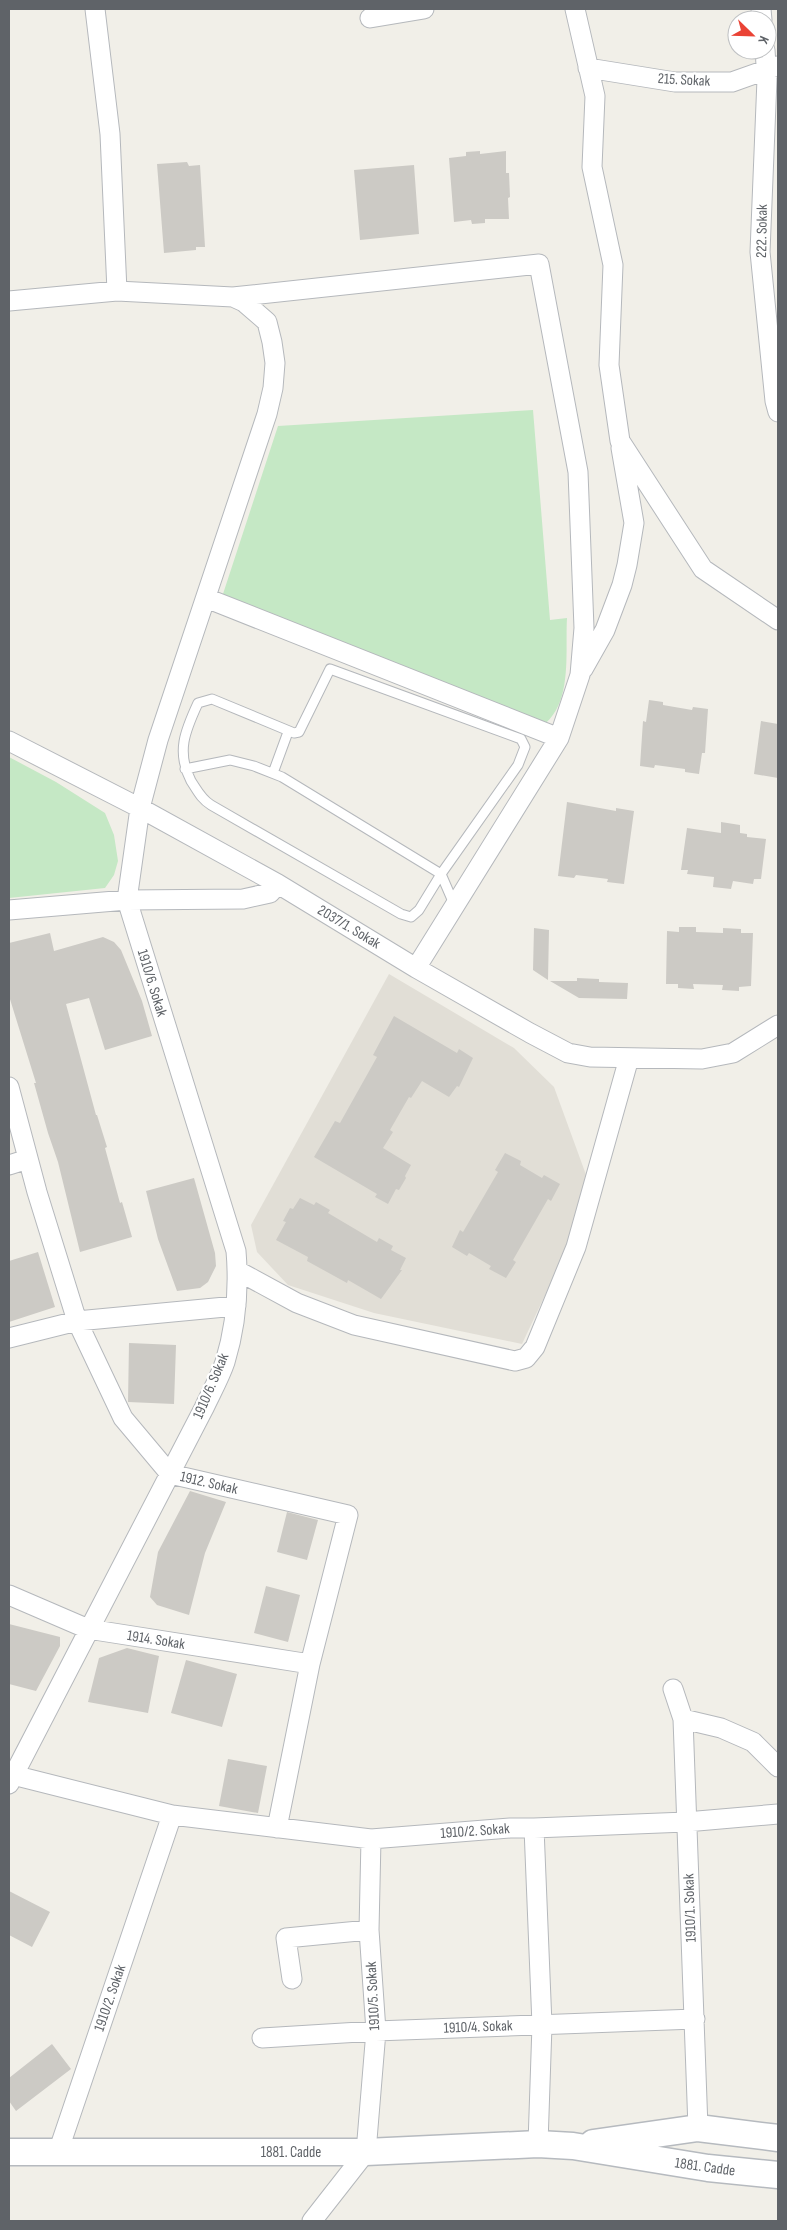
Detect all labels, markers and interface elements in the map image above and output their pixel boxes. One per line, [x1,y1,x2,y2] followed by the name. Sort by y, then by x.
[727,10,777,60] north arrow
[754,33,773,46] text: K
[657,69,711,91] street label: 215. Sokak
[752,204,772,258] street label: 222. Sokak
[314,901,384,953] street label: 2037/1. Sokak
[133,947,171,1019] street label: 1910/6. Sokak
[189,1350,233,1422] street label: 1910/6. Sokak
[178,1467,240,1499] street label: 1912. Sokak
[126,1626,187,1654] street label: 1914. Sokak
[440,1819,511,1843] street label: 1910/2. Sokak
[679,1873,701,1943] street label: 1910/1. Sokak
[362,1961,384,2031] street label: 1910/5. Sokak
[90,1962,130,2034] street label: 1910/2. Sokak
[443,2016,513,2038] street label: 1910/4. Sokak
[261,2143,321,2162] street label: 1881. Cadde
[674,2153,736,2181] street label: 1881. Cadde

